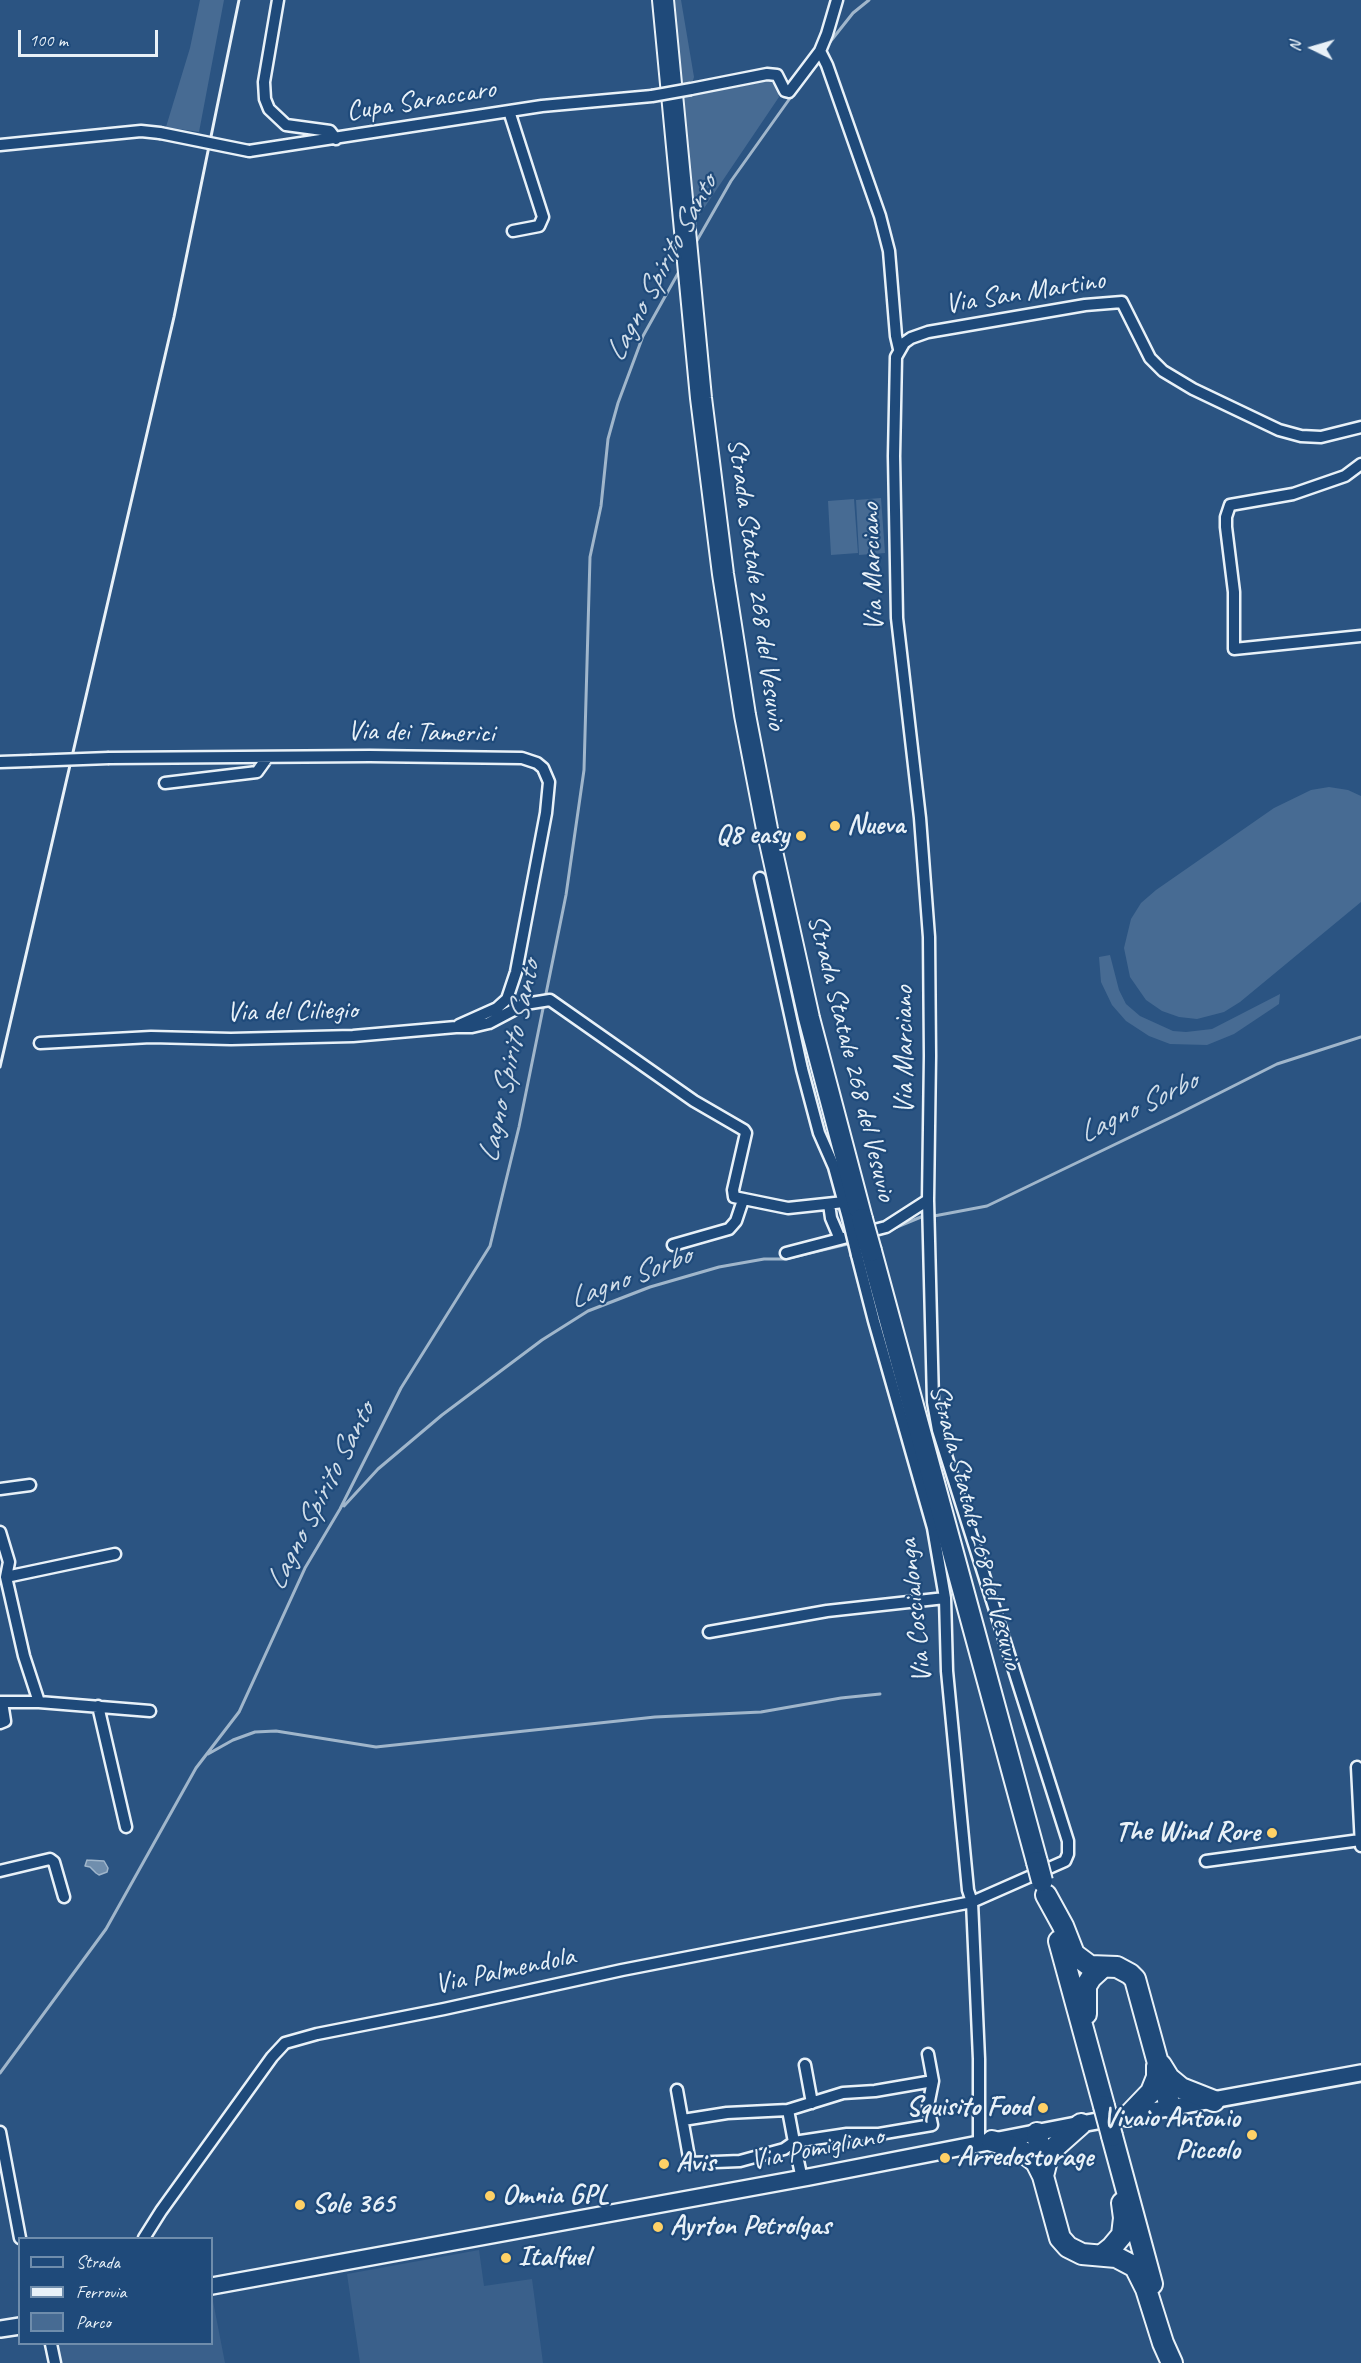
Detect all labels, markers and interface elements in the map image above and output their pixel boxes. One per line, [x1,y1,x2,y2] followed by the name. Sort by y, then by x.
[21,18,160,56] scale bar
[1283,18,1343,78] north arrow
[29,29,68,51] text: 100 m
[1285,41,1305,52] text: N
[344,73,498,129] street label: Cupa Saraccaro
[598,170,726,368] water label: Lagno Spirito Santo
[943,264,1107,322] street label: Via San Martino
[719,436,793,732] street label: Strada Statale 268 del Vesuvio
[854,502,892,632] street label: Via Marciano
[347,715,495,751] street label: Via dei Tamerici
[847,809,905,843] place label: Nueva
[716,819,789,853] place label: Q8 easy
[828,819,842,833] marker: Nueva
[794,829,808,843] marker: Q8 easy
[799,911,903,1205] street label: Strada Statale 268 del Vesuvio
[471,958,549,1166] water label: Lagno Spirito Santo
[888,986,922,1114] street label: Via Marciano
[226,994,358,1030] street label: Via del Ciliegio
[1073,1064,1203,1152] water label: Lagno Sorbo
[564,1238,696,1318] water label: Lagno Sorbo
[921,1381,1029,1673] street label: Strada Statale 268 del Vesuvio
[258,1397,384,1597] water label: Lagno Spirito Santo
[892,1537,940,1685] street label: Via Coscialonga
[1115,1816,1260,1850] place label: The Wind Rore
[1265,1826,1279,1840] marker: The Wind Rore
[432,1940,578,2002] street label: Via Palmendola
[906,2091,1031,2125] place label: Squisito Food
[1036,2101,1050,2115] marker: Squisito Food
[1103,2102,1240,2168] place label: Vivaio Antonio Piccolo
[748,2120,886,2178] street label: Via Pomigliano
[1245,2128,1259,2142] marker: Vivaio Antonio Piccolo
[957,2141,1093,2175] place label: Arredostorage
[676,2147,715,2181] place label: Avis
[938,2151,952,2165] marker: Arredostorage
[657,2157,671,2171] marker: Avis
[502,2179,608,2213] place label: Omnia GPL
[312,2188,395,2222] place label: Sole 365
[483,2189,497,2203] marker: Omnia GPL
[293,2198,307,2212] marker: Sole 365
[670,2210,831,2244] place label: Ayrton Petrolgas
[651,2220,665,2234] marker: Ayrton Petrolgas
[18,2237,213,2345] legend
[518,2241,590,2275] place label: Italfuel
[76,2251,120,2273] text: Strada
[499,2251,513,2265] marker: Italfuel
[76,2281,126,2303] text: Ferrovia
[76,2311,111,2333] text: Parco

